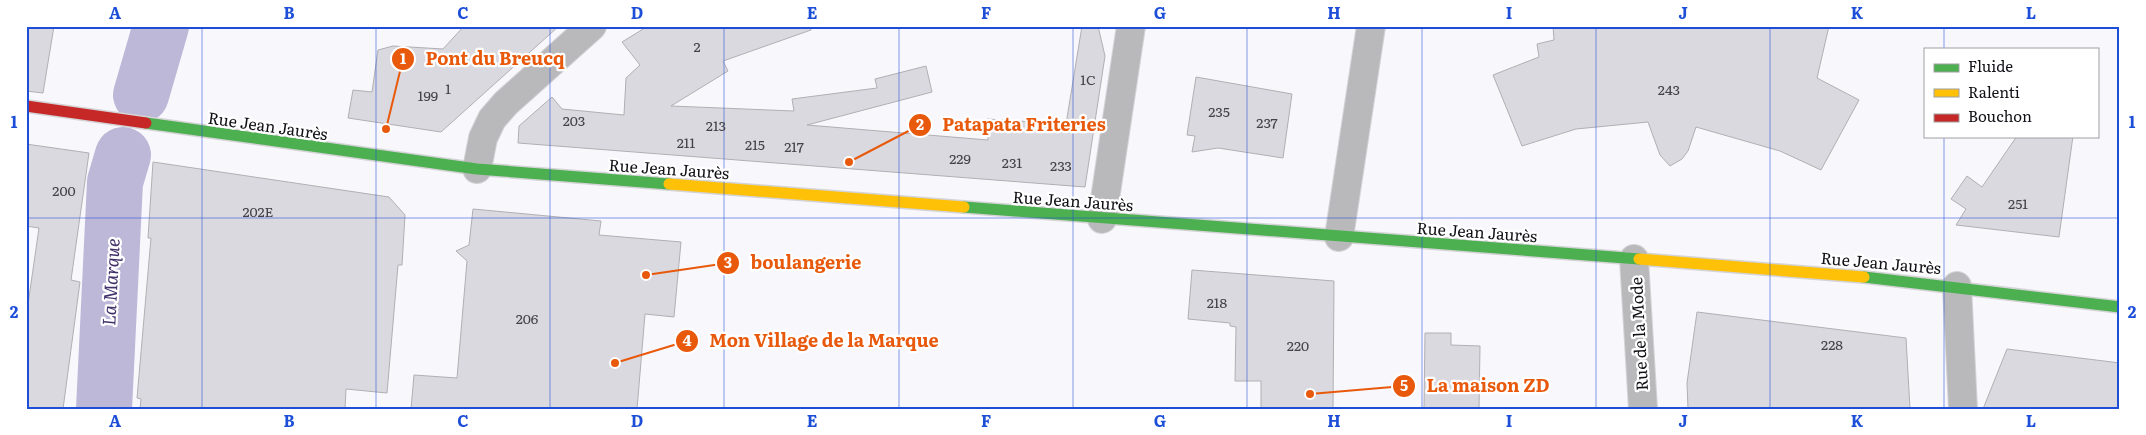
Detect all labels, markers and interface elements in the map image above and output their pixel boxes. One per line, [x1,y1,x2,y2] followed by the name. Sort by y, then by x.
[109,0,121,24] text: A
[283,0,295,24] text: B
[457,0,469,24] text: C
[631,0,643,24] text: D
[807,0,818,24] text: E
[981,0,991,24] text: F
[1154,0,1166,24] text: G
[1327,0,1341,24] text: H
[1506,0,1512,24] text: I
[1678,0,1688,24] text: J
[1851,0,1864,24] text: K
[2026,0,2036,24] text: L
[693,36,701,56] house number: 2
[390,43,574,76] callout: Pont du Breucq
[426,44,565,71] text: Pont du Breucq
[400,46,406,69] text: 1
[1924,48,2098,138] legend
[1968,54,2013,77] text: Fluide
[1080,69,1096,89] house number: 1C
[445,78,451,98] house number: 1
[1658,79,1680,99] house number: 243
[1968,80,2020,103] text: Ralenti
[418,85,438,105] house number: 199
[1208,101,1230,121] house number: 235
[1968,104,2032,127] text: Bouchon
[207,105,329,145] street label: Rue Jean Jaurès
[907,108,1116,141] callout: Patapata Friteries
[11,109,18,133] text: 1
[2129,109,2136,133] text: 1
[563,110,585,130] house number: 203
[942,110,1106,137] text: Patapata Friteries
[916,112,924,135] text: 2
[1256,112,1278,132] house number: 237
[706,115,726,135] house number: 213
[677,132,696,152] house number: 211
[745,134,765,154] house number: 215
[784,136,804,156] house number: 217
[949,148,971,168] house number: 229
[608,152,730,184] street label: Rue Jean Jaurès
[1002,152,1022,172] house number: 231
[1050,155,1072,175] house number: 233
[52,180,76,200] house number: 200
[1012,184,1134,216] street label: Rue Jean Jaurès
[2008,193,2028,213] house number: 251
[242,201,274,221] house number: 202E
[1416,215,1538,247] street label: Rue Jean Jaurès
[94,238,126,326] water label: La Marque
[1820,245,1942,279] street label: Rue Jean Jaurès
[716,246,871,279] callout: boulangerie
[751,248,861,275] text: boulangerie
[724,250,732,273] text: 3
[1623,277,1653,391] street label: Rue de la Mode
[1207,292,1228,312] house number: 218
[10,299,19,323] text: 2
[2128,299,2137,323] text: 2
[516,308,539,328] house number: 206
[675,324,949,357] callout: Mon Village de la Marque
[709,326,939,353] text: Mon Village de la Marque
[682,328,692,351] text: 4
[1821,334,1843,354] house number: 228
[1287,335,1309,355] house number: 220
[1392,369,1560,402] callout: La maison ZD
[1426,371,1550,398] text: La maison ZD
[1400,373,1408,396] text: 5
[109,408,121,432] text: A
[283,408,295,432] text: B
[457,408,469,432] text: C
[631,408,643,432] text: D
[807,408,818,432] text: E
[981,408,991,432] text: F
[1154,408,1166,432] text: G
[1327,408,1341,432] text: H
[1506,408,1512,432] text: I
[1678,408,1688,432] text: J
[1851,408,1864,432] text: K
[2026,408,2036,432] text: L

